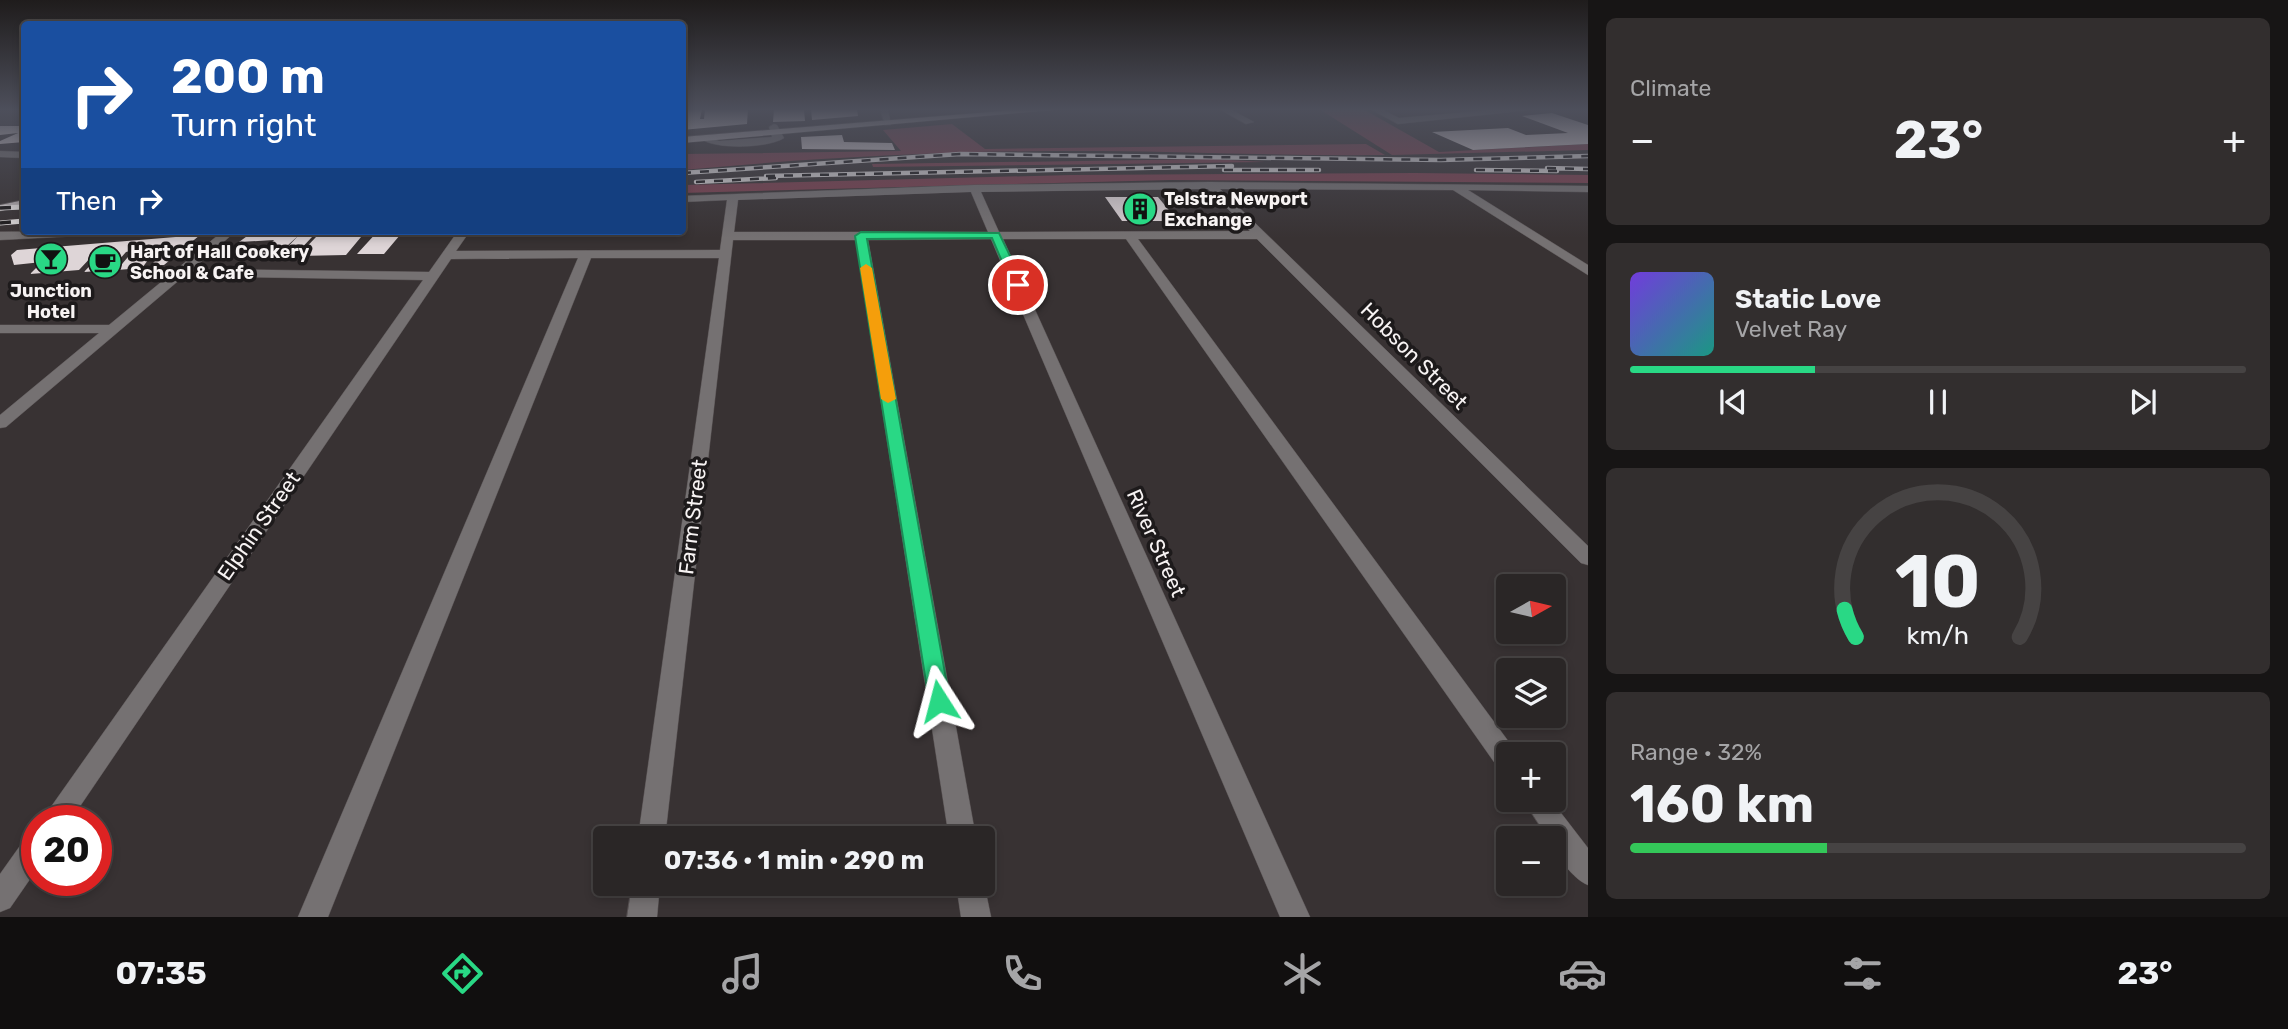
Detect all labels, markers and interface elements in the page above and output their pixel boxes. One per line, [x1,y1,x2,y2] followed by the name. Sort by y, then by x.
[171,47,325,105] text: 200 m
[56,49,147,140] icon: right
[1630,74,1711,102] text: Climate
[171,106,316,144] text: Turn right
[1894,109,1983,171] text: 23°
[1630,117,1655,163] text: −
[2222,117,2246,163] text: +
[131,182,169,220] icon: right
[56,186,117,217] text: Then
[1164,188,1308,231] place label: Telstra Newport Exchange
[1121,190,1159,228] building icon: Telstra Newport Exchange
[32,240,70,278] bar icon: Junction Hotel
[130,241,310,284] place label: Hart of Hall Cookery School & Cafe
[86,243,124,281] cafe icon: Hart of Hall Cookery School & Cafe
[988,255,1048,315] pin
[999,266,1037,304] icon: arrive
[10,280,92,323] place label: Junction Hotel
[1735,284,1881,315] text: Static Love
[1356,297,1473,414] street label: Hobson Street
[1735,315,1847,343] text: Velvet Ray
[1714,383,1752,421] icon: previous
[1919,383,1957,421] icon: pause
[2124,383,2162,421] icon: next
[673,458,712,576] street label: Farm Street
[212,467,305,585] street label: Elphin Street
[1122,485,1191,601] street label: River Street
[1895,539,1981,625] text: 10
[1496,574,1566,644] north arrow
[1496,574,1566,896] map controls
[1907,621,1969,650] text: km/h
[1496,658,1566,728] button: layers
[902,664,976,738] position arrow
[1630,738,1762,766] text: Range · 32%
[1496,742,1566,812] button: +
[1630,773,1814,835] text: 160 km
[21,805,112,896] speed limit sign: 20
[1496,826,1566,896] button: −
[664,845,924,876] text: 07:36 · 1 min · 290 m
[438,949,487,998] icon: directions
[718,949,767,998] icon: music
[998,949,1047,998] icon: phone
[1278,949,1327,998] icon: climate
[1558,949,1607,998] icon: car
[1838,949,1887,998] icon: filters
[115,954,207,992] text: 07:35
[2117,954,2173,992] text: 23°

